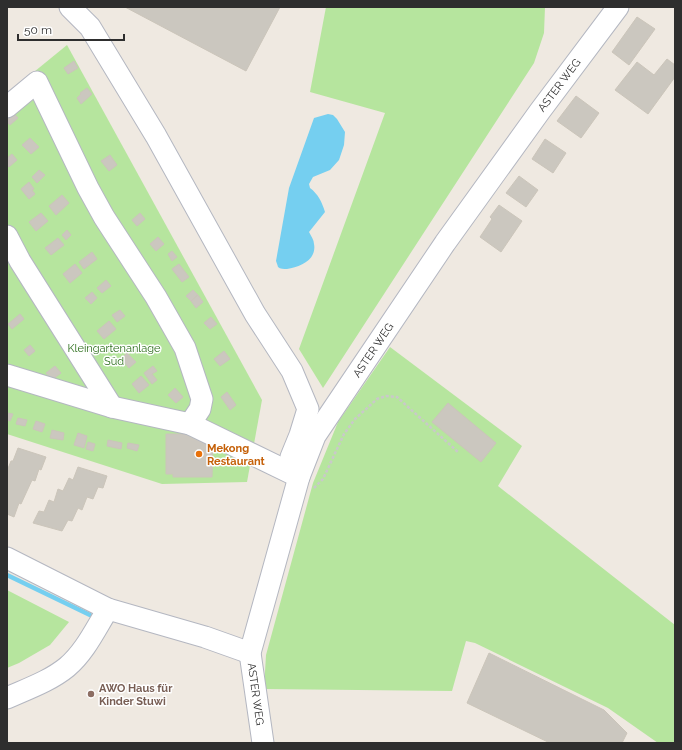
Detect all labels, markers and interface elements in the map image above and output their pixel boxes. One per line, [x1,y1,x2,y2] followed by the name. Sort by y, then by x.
[18,16,124,42] scale bar
[24,23,52,37] text: 50 m
[535,56,584,114] street label: ASTER WEG
[350,320,396,380] street label: ASTER WEG
[67,342,161,368] park label: Kleingartenanlage Süd
[207,442,266,468] place label: Mekong Restaurant
[194,449,204,459] marker: Mekong Restaurant
[245,662,266,726] street label: ASTER WEG
[99,682,173,708] place label: AWO Haus für Kinder Stuwi
[86,689,96,699] marker: AWO Haus für Kinder Stuwi

